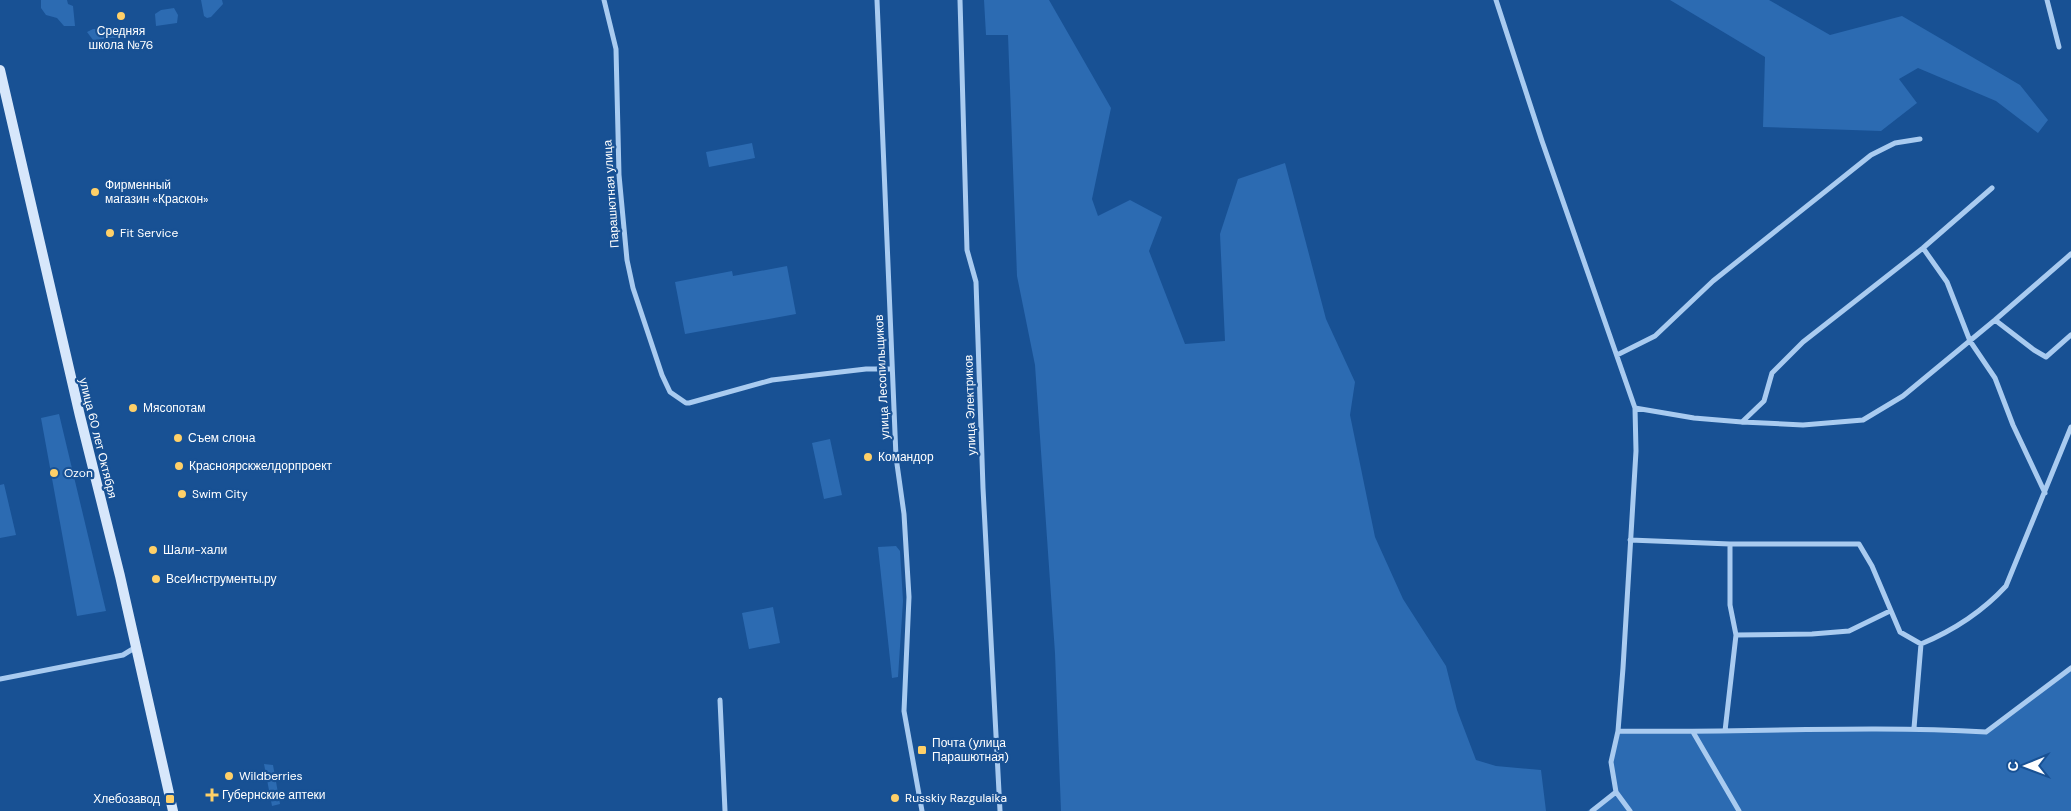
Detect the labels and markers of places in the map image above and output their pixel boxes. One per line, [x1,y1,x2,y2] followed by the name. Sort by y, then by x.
[115,10,127,22] marker: Средняя школа №76
[89,23,153,53] place label: Средняя школа №76
[105,177,208,207] place label: Фирменный магазин «Краскон»
[89,186,101,198] marker: Фирменный магазин «Краскон»
[120,225,178,241] place label: Fit Service
[104,227,116,239] marker: Fit Service
[143,400,206,416] place label: Мясопотам
[127,402,139,414] marker: Мясопотам
[188,430,256,446] place label: Съем слона
[172,432,184,444] marker: Съем слона
[878,449,934,465] place label: Командор
[862,451,874,463] marker: Командор
[189,458,333,474] place label: Красноярскжелдорпроект
[173,460,185,472] marker: Красноярскжелдорпроект
[64,465,93,481] place label: Ozon
[48,467,60,479] marker: Ozon
[192,486,248,502] place label: Swim City
[176,488,188,500] marker: Swim City
[163,542,227,558] place label: Шали-хали
[147,544,159,556] marker: Шали-хали
[166,571,276,587] place label: ВсеИнструменты.ру
[150,573,162,585] marker: ВсеИнструменты.ру
[932,735,1009,765] place label: Почта (улица Парашютная)
[916,744,928,756] marker: Почта (улица Парашютная)
[239,768,303,784] place label: Wildberries
[223,770,235,782] marker: Wildberries
[222,787,326,803] place label: Губернские аптеки
[206,789,218,801] marker: Губернские аптеки
[905,790,1007,806] place label: Russkiy Razgulaika
[93,791,160,807] place label: Хлебозавод
[889,792,901,804] marker: Russkiy Razgulaika
[164,793,176,805] marker: Хлебозавод

